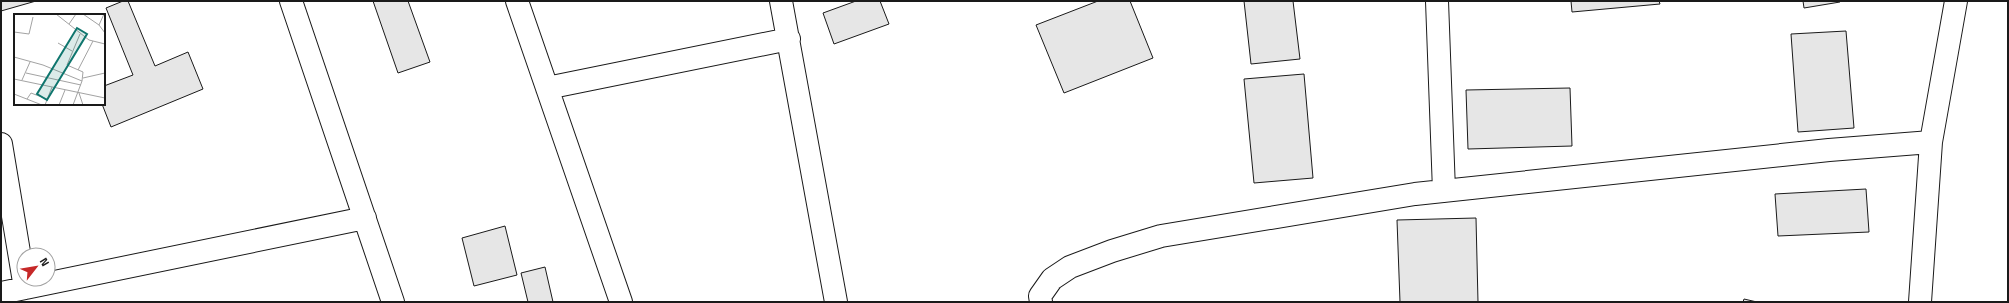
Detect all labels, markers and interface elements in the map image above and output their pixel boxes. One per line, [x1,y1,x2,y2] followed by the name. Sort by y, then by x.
[14,14,105,105] inset map
[16,247,56,287] north arrow
[36,254,53,269] text: N

